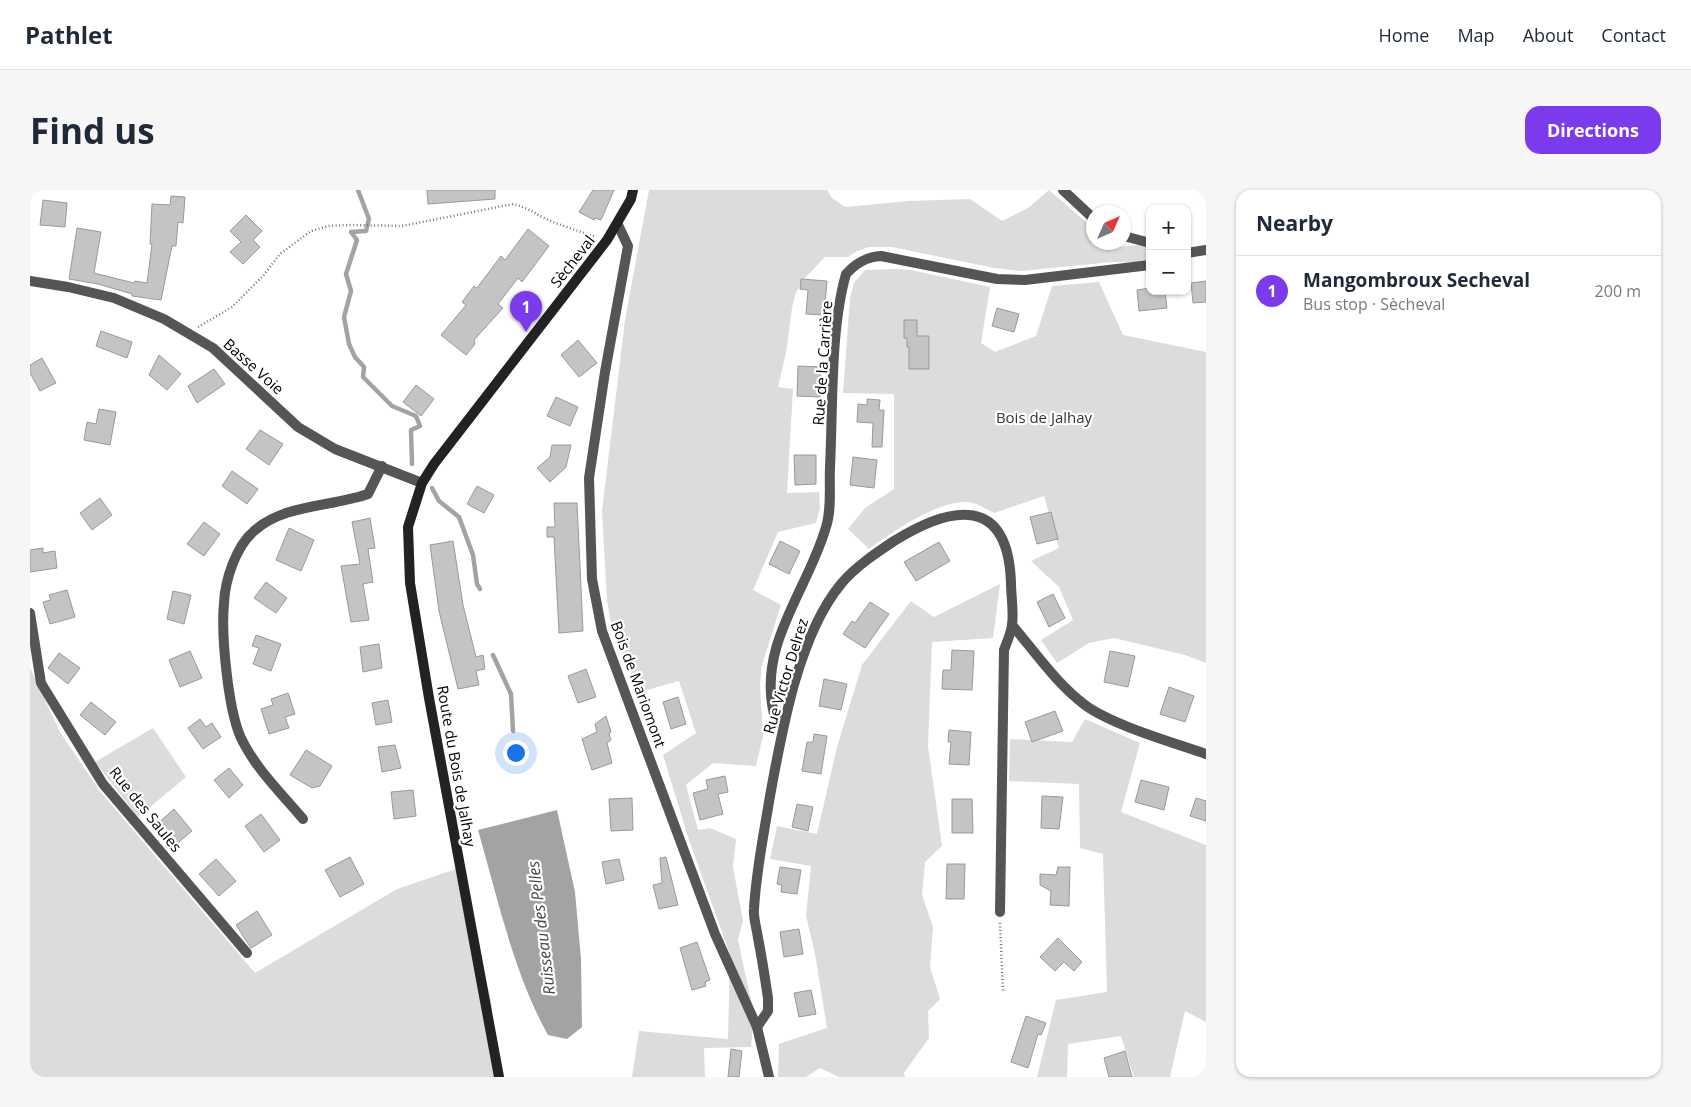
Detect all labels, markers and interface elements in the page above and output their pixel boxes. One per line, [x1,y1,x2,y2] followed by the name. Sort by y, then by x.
[25,18,113,51] text: Pathlet
[1379,23,1429,47] text: Home
[1457,23,1495,47] text: Map
[1523,23,1573,47] text: About
[1601,23,1666,47] text: Contact
[1525,106,1661,154] button: Directions
[30,107,155,154] text: Find us
[1086,205,1131,250] north arrow
[1146,205,1191,295] map controls
[1146,205,1191,250] button: +
[1256,209,1333,237] text: Nearby
[545,231,599,291] street label: Sècheval
[1146,250,1191,295] button: −
[1303,267,1530,293] text: Mangombroux Secheval
[1267,280,1277,302] text: 1
[1595,280,1641,302] text: 200 m
[510,291,542,332] pin: 1
[1303,293,1445,315] text: Bus stop · Sècheval
[808,300,836,426] street label: Rue de la Carrière
[220,334,288,398] street label: Basse Voie
[996,407,1093,427] park label: Bois de Jalhay
[758,616,812,736] street label: Rue Victor Delrez
[607,618,671,750] street label: Bois de Mariomont
[433,684,481,849] street label: Route du Bois de Jalhay
[503,740,529,766] your location
[105,762,187,856] street label: Rue des Saules
[522,860,560,996] water label: Ruisseau des Pelles

